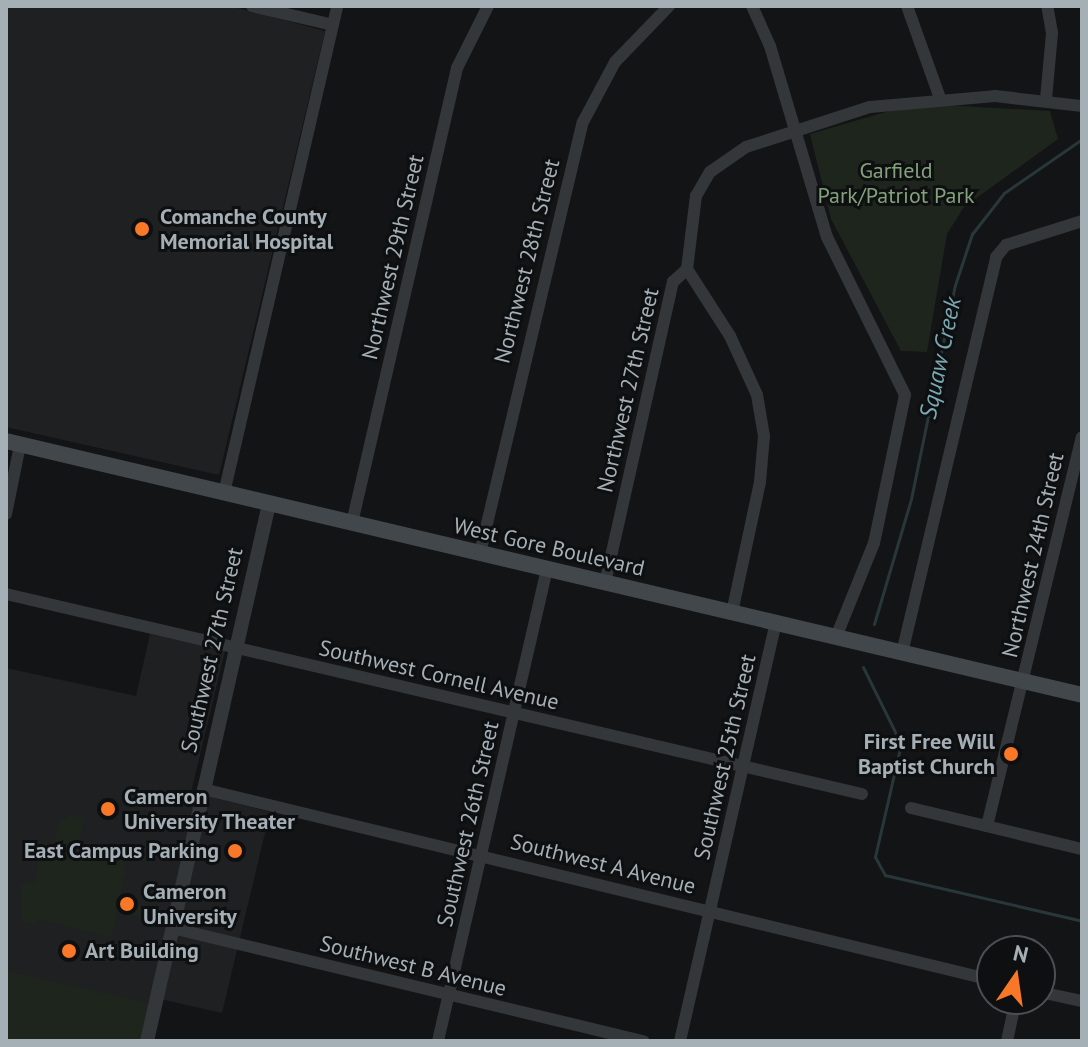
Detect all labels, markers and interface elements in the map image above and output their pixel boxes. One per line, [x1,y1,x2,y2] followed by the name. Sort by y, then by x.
[357,152,429,362] street label: Northwest 29th Street
[489,156,565,366] street label: Northwest 28th Street
[817,157,975,208] park label: Garfield Park/Patriot Park
[160,203,333,254] place label: Comanche County Memorial Hospital
[131,218,153,240] marker: Comanche County Memorial Hospital
[592,285,664,495] street label: Northwest 27th Street
[913,294,967,422] water label: Squaw Creek
[997,450,1069,660] street label: Northwest 24th Street
[451,512,647,582] street label: West Gore Boulevard
[176,545,248,755] street label: Southwest 27th Street
[316,634,562,716] street label: Southwest Cornell Avenue
[689,652,761,862] street label: Southwest 25th Street
[432,719,504,929] street label: Southwest 26th Street
[858,728,995,780] place label: First Free Will Baptist Church
[1002,745,1020,763] marker: First Free Will Baptist Church
[124,783,296,834] place label: Cameron University Theater
[99,800,117,818] marker: Cameron University Theater
[507,828,699,900] street label: Southwest A Avenue
[24,838,219,864] place label: East Campus Parking
[226,842,244,860] marker: East Campus Parking
[143,878,237,930] place label: Cameron University
[118,895,136,913] marker: Cameron University
[317,930,509,1002] street label: Southwest B Avenue
[976,935,1056,1015] north arrow
[85,938,199,964] place label: Art Building
[1011,938,1031,969] text: N
[60,942,78,960] marker: Art Building

